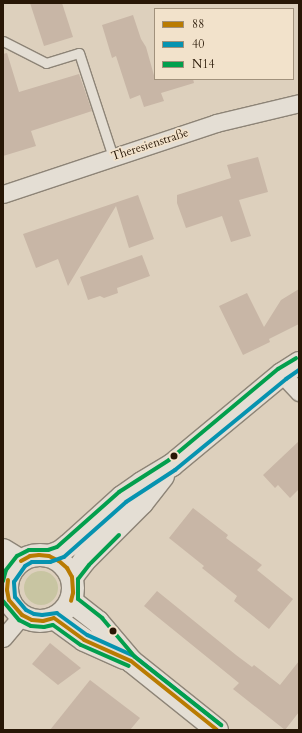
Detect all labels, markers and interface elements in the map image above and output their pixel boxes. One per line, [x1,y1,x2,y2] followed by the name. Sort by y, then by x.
[154,8,294,80] legend
[192,16,204,32] text: 88
[192,36,204,52] text: 40
[192,56,215,72] text: N14
[110,126,190,164] street label: Theresienstraße
[169,451,179,461] unlabelled marker
[108,626,118,636] unlabelled marker

